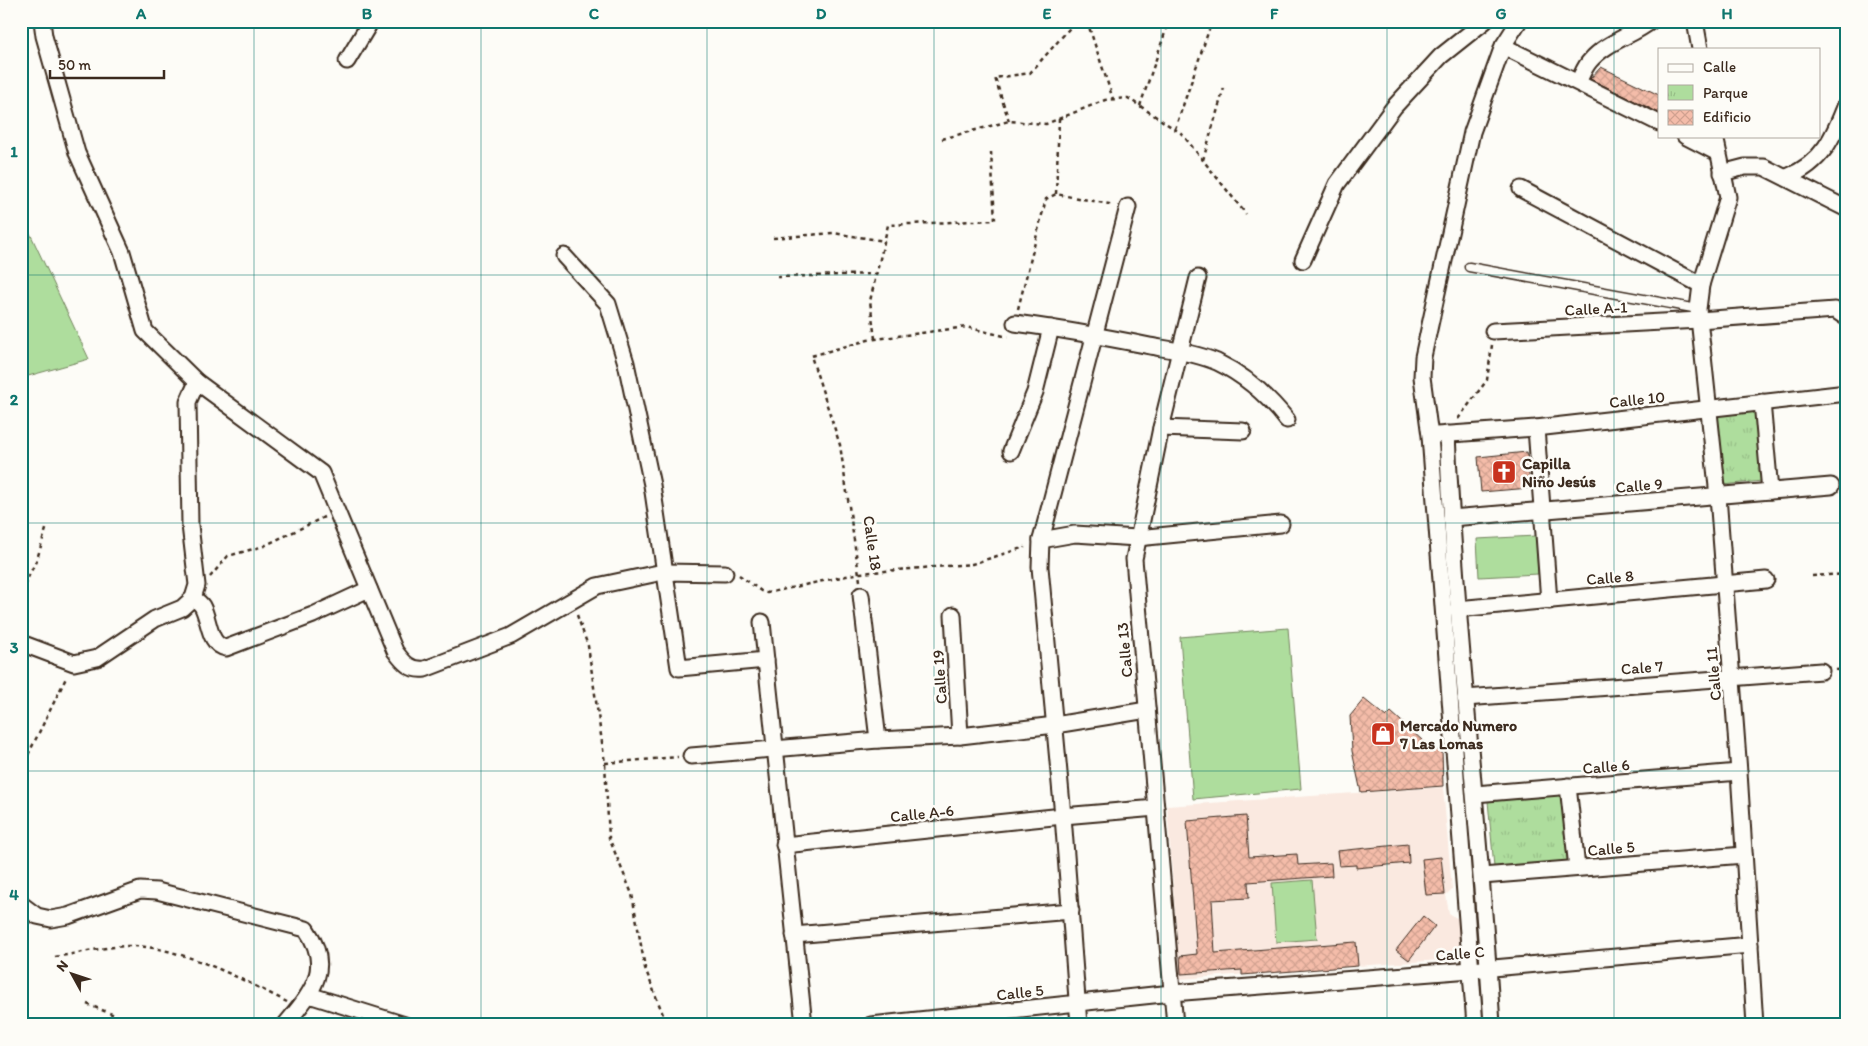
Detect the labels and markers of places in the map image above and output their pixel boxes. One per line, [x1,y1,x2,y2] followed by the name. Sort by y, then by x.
[1522,454,1596,491] place label: Capilla Niño Jesús
[1491,459,1517,485] church icon: Capilla Niño Jesús
[1399,716,1517,753] place label: Mercado Numero 7 Las Lomas
[1370,721,1396,747] shop icon: Mercado Numero 7 Las Lomas

